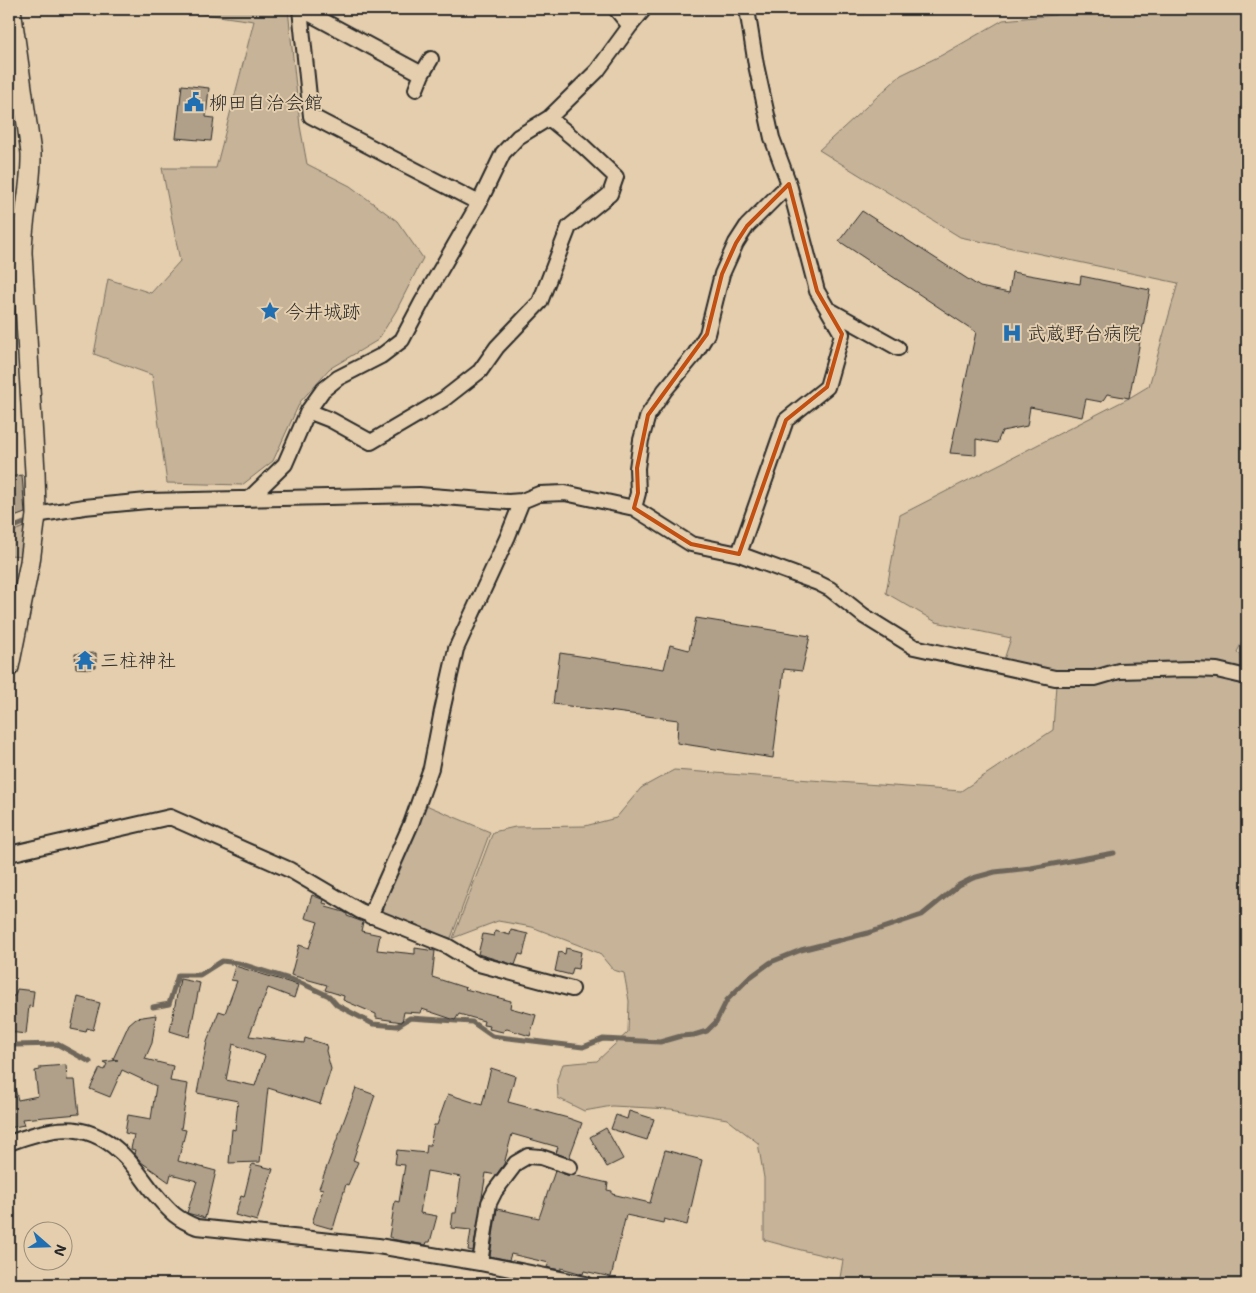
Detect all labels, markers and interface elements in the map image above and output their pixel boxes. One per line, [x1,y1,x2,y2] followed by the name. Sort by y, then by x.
[209,90,323,115] place label: 柳田自治会館
[183,91,205,113] public building icon: 柳田自治会館
[285,299,361,324] place label: 今井城跡
[259,300,281,322] place icon: 今井城跡
[1027,321,1141,346] place label: 武蔵野台病院
[1001,322,1023,344] hospital icon: 武蔵野台病院
[100,648,176,673] place label: 三柱神社
[74,649,96,671] temple icon: 三柱神社
[22,1220,72,1270] north arrow
[50,1242,71,1259] text: N

